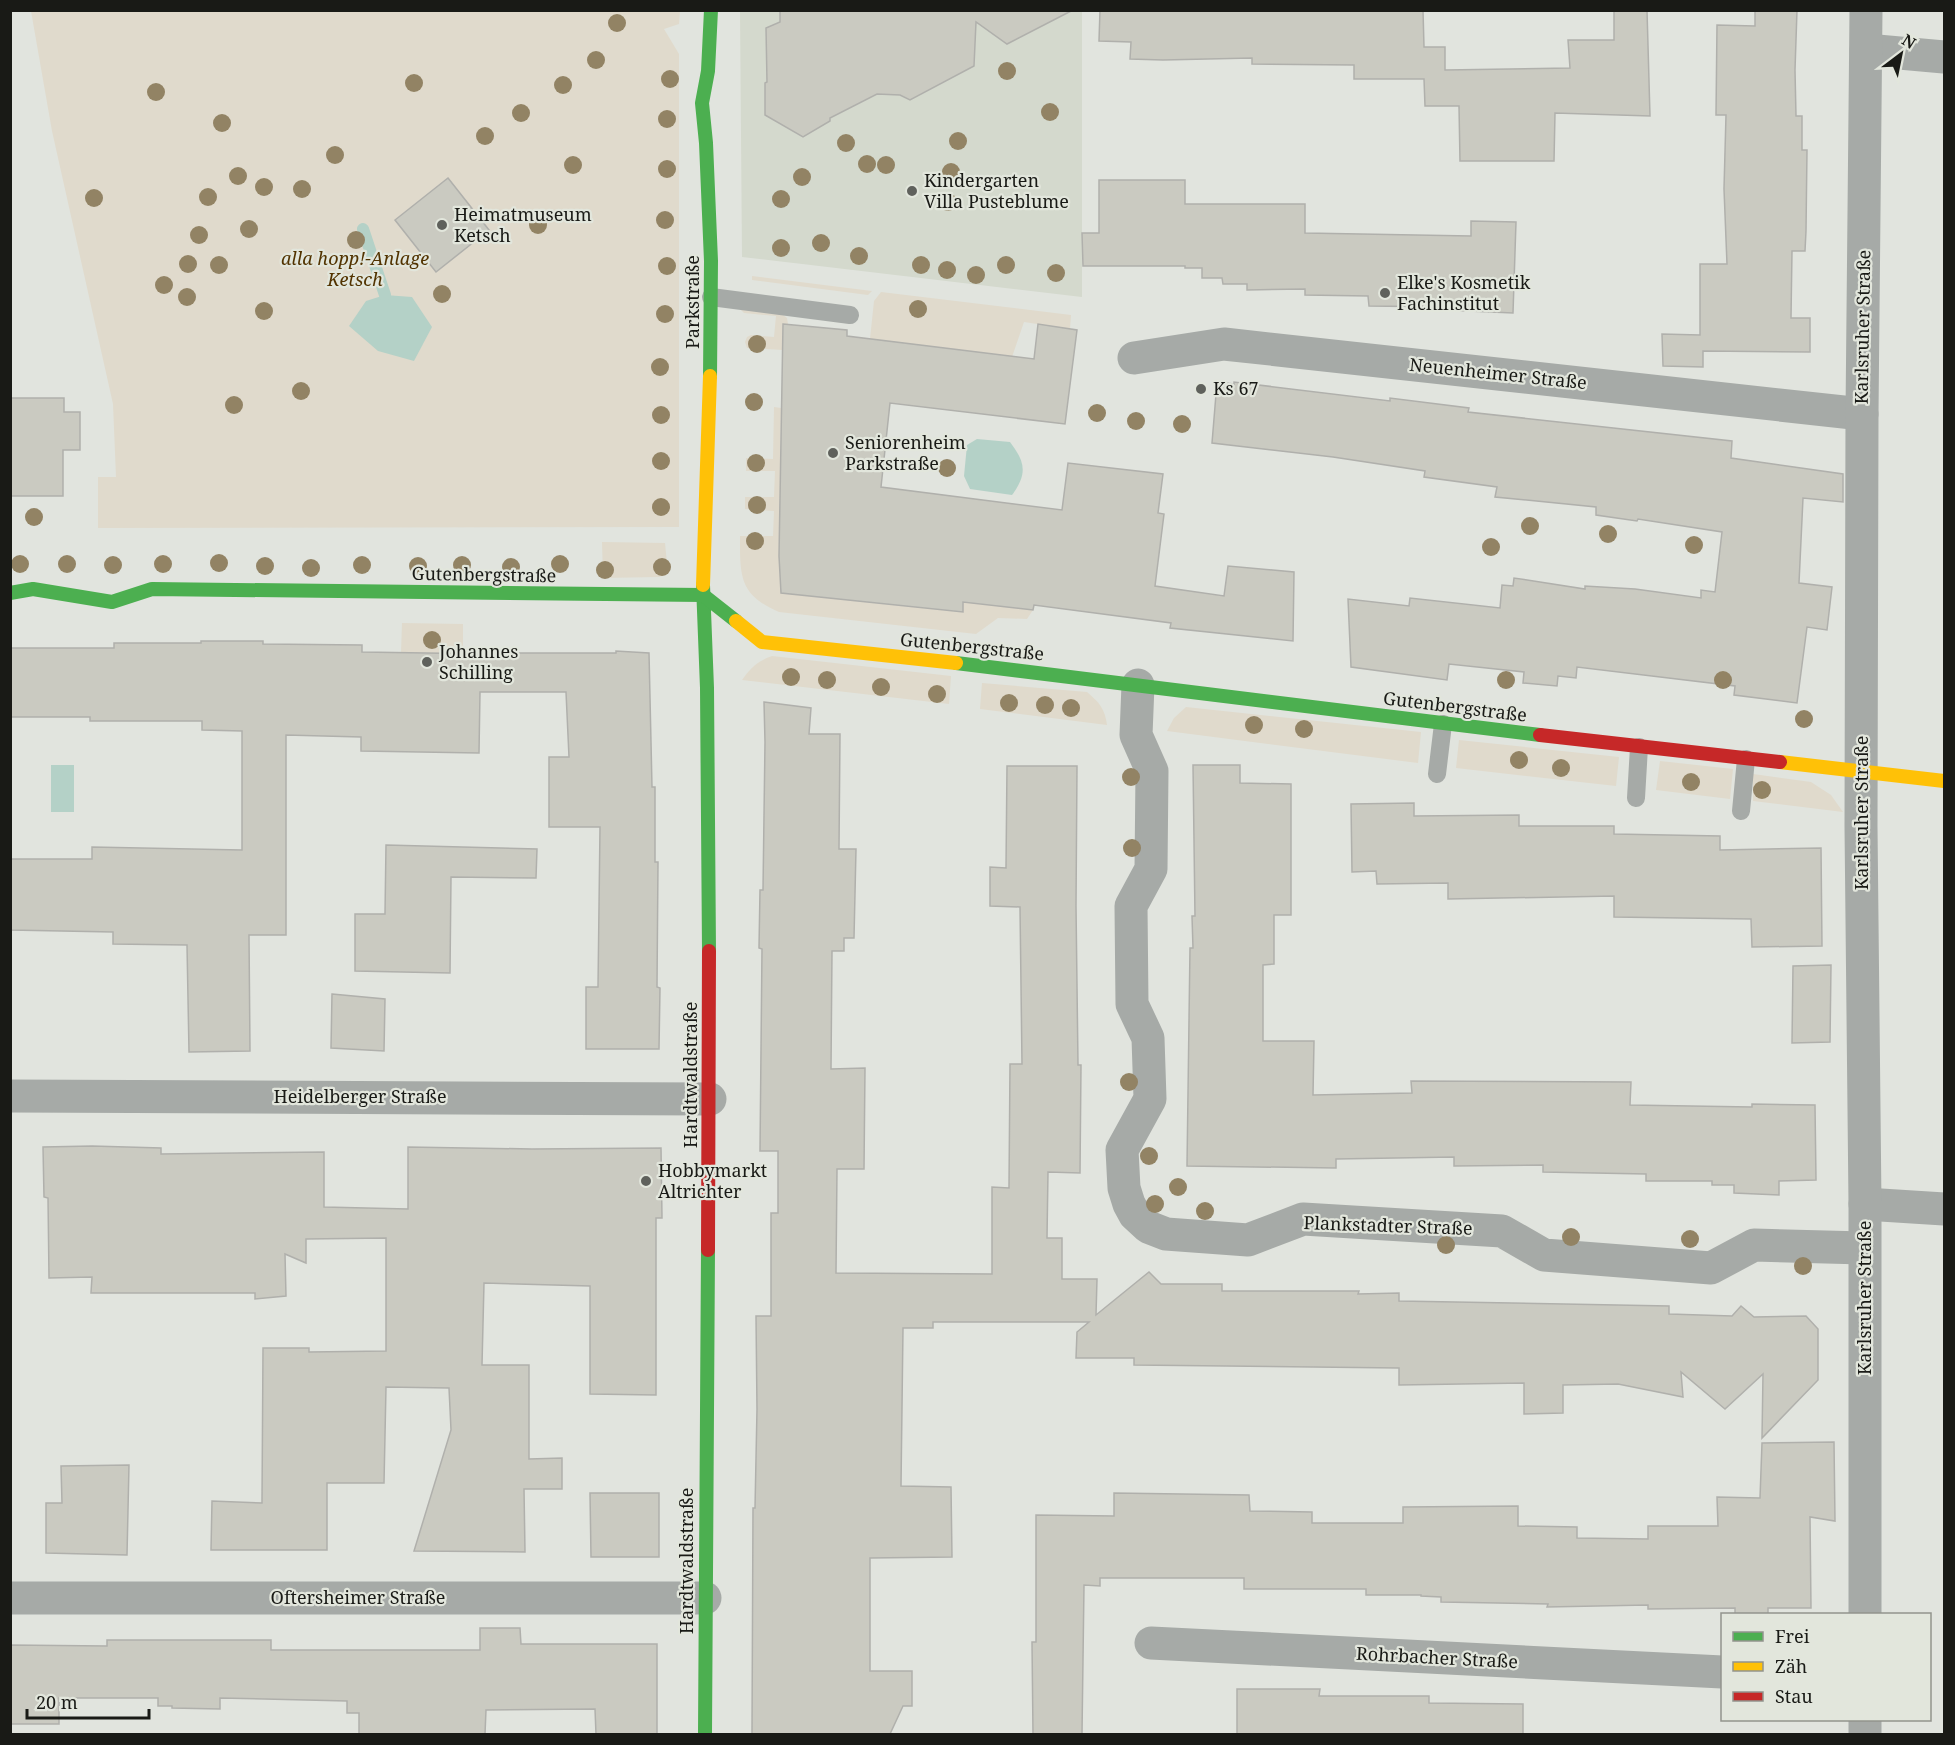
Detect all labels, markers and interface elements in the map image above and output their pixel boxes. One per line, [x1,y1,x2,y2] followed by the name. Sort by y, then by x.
[1871,24,1931,84] north arrow
[1898,29,1920,54] text: N
[924,168,1069,213] place label: Kindergarten Villa Pusteblume
[905,184,919,198] marker: Kindergarten Villa Pusteblume
[454,202,592,247] place label: Heimatmuseum Ketsch
[435,218,449,232] marker: Heimatmuseum Ketsch
[281,246,429,291] park label: alla hopp!-Anlage Ketsch
[1849,249,1875,405] street label: Karlsruher Straße
[680,255,704,349] street label: Parkstraße
[1397,270,1531,315] place label: Elke's Kosmetik Fachinstitut
[1378,286,1392,300] marker: Elke's Kosmetik Fachinstitut
[1408,352,1588,394] street label: Neuenheimer Straße
[1213,376,1259,400] place label: Ks 67
[1194,382,1208,396] marker: Ks 67
[845,430,966,475] place label: Seniorenheim Parkstraße
[826,446,840,460] marker: Seniorenheim Parkstraße
[411,561,557,587] street label: Gutenbergstraße
[899,627,1045,666] street label: Gutenbergstraße
[438,639,518,684] place label: Johannes Schilling
[420,655,434,669] marker: Johannes Schilling
[1382,685,1528,727] street label: Gutenbergstraße
[1849,736,1873,890] street label: Karlsruher Straße
[678,1002,702,1148] street label: Hardtwaldstraße
[273,1084,447,1108] street label: Heidelberger Straße
[658,1158,767,1203] place label: Hobbymarkt Altrichter
[639,1174,653,1188] marker: Hobbymarkt Altrichter
[1303,1210,1473,1240] street label: Plankstadter Straße
[1852,1221,1876,1375] street label: Karlsruher Straße
[674,1488,698,1634] street label: Hardtwaldstraße
[271,1585,445,1609] street label: Oftersheimer Straße
[1721,1613,1931,1721] legend
[1775,1624,1810,1648] text: Frei
[1356,1641,1519,1673] street label: Rohrbacher Straße
[1775,1654,1807,1678] text: Zäh
[27,1682,148,1720] scale bar
[1775,1684,1813,1708] text: Stau
[36,1690,78,1714] text: 20 m

